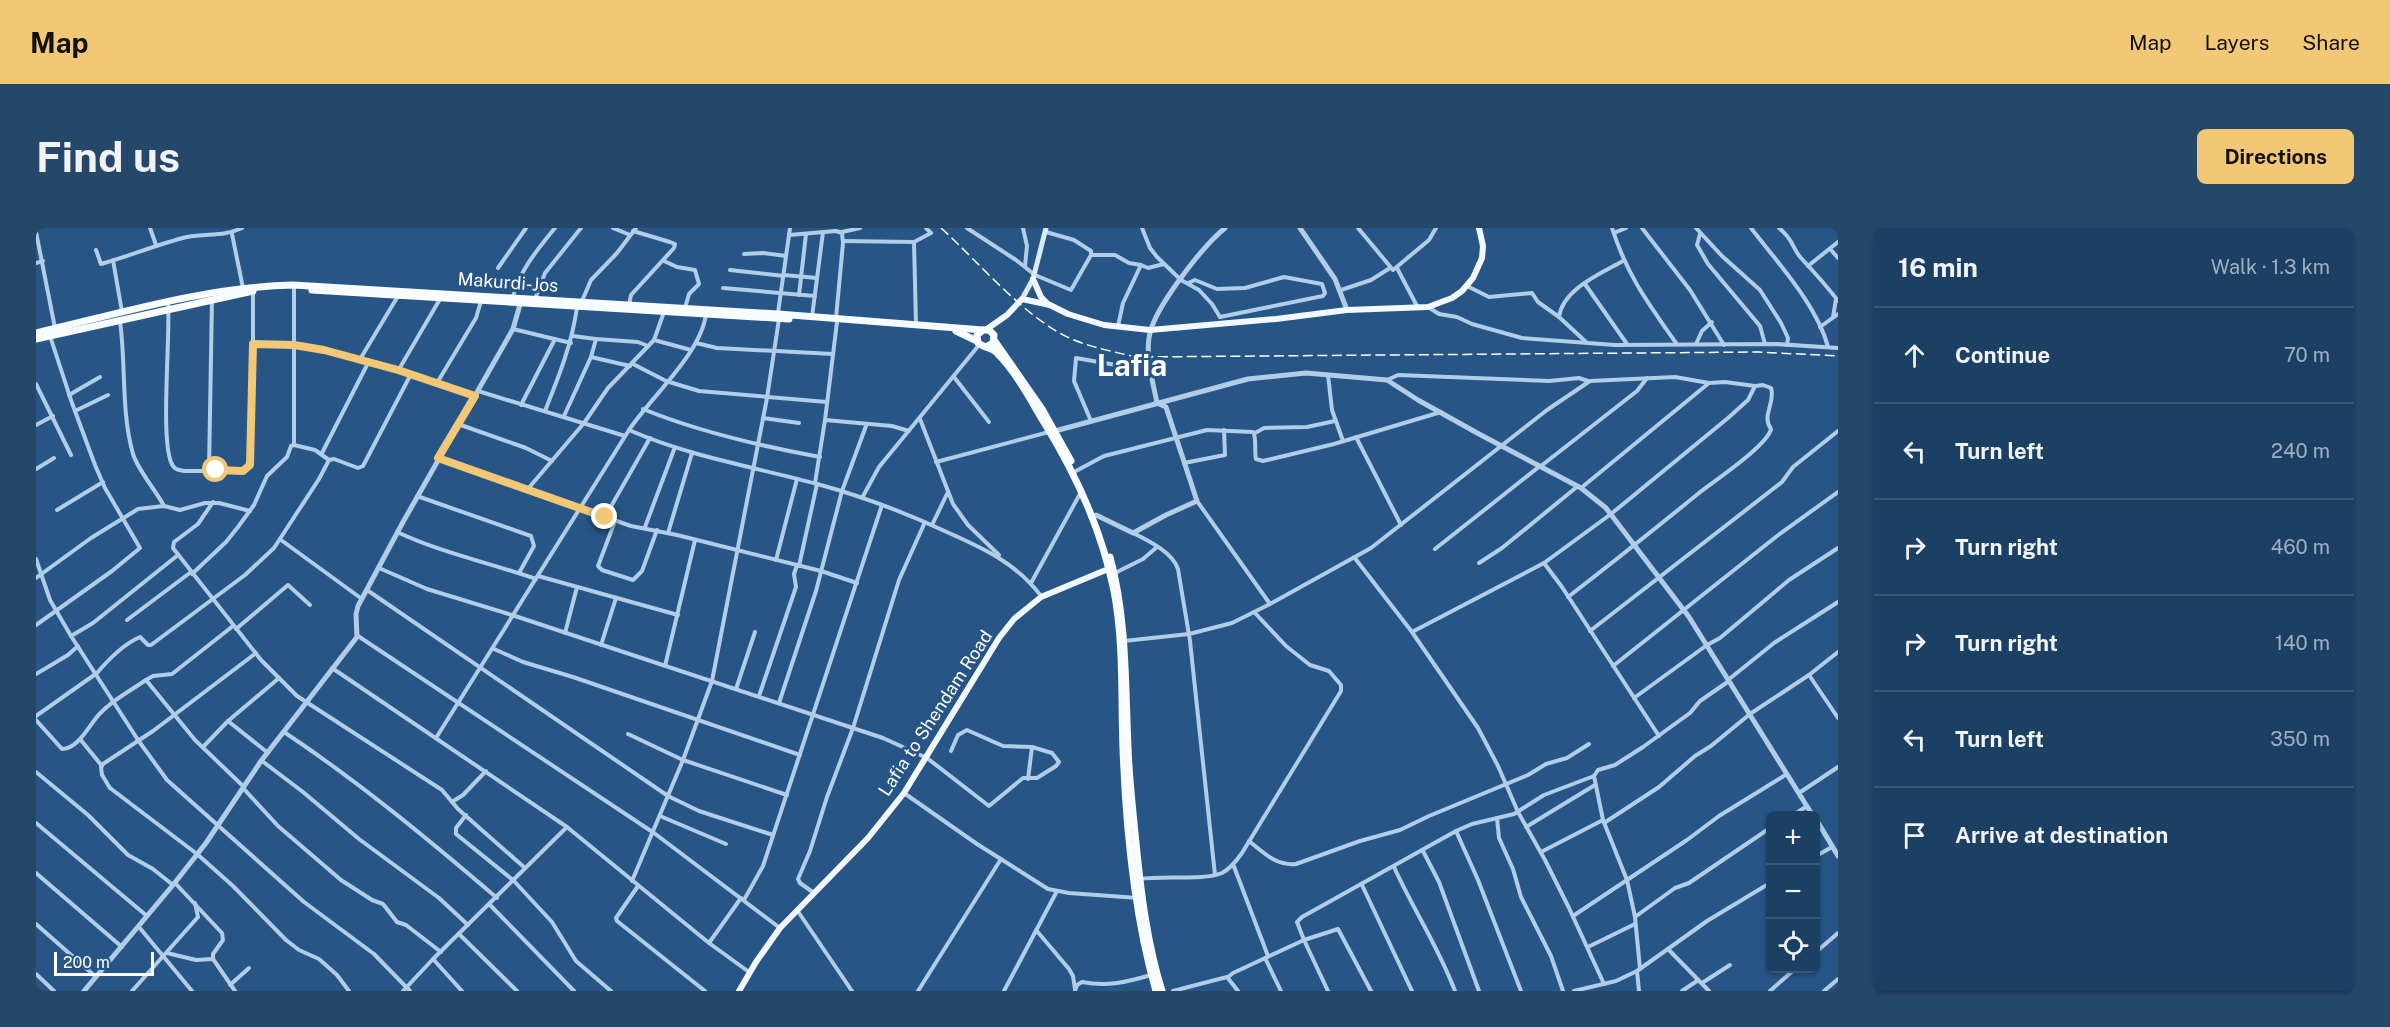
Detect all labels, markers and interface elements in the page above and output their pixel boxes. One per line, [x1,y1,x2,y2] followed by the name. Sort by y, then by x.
[30,26,89,59] text: Map
[2129,30,2172,55] text: Map
[2205,30,2269,55] text: Layers
[2302,30,2360,55] text: Share
[2197,129,2354,184] button: Directions
[36,132,180,181] text: Find us
[1898,252,1978,283] text: 16 min
[2211,255,2330,279] text: Walk · 1.3 km
[457,268,559,296] street label: Makurdi-Jos
[1898,339,1931,372] icon: ahead
[1955,342,2050,368] text: Continue
[2284,343,2330,367] text: 70 m
[1097,347,1167,383] district label: Lafia
[1898,435,1931,468] icon: left
[1955,438,2044,464] text: Turn left
[2271,439,2330,463] text: 240 m
[202,456,228,482] route start
[591,503,617,529] route end
[1898,531,1931,564] icon: right
[1955,534,2058,560] text: Turn right
[2271,535,2330,559] text: 460 m
[874,626,996,800] street label: Lafia to Shendam Road
[1898,627,1931,660] icon: right
[1955,630,2058,656] text: Turn right
[2275,631,2330,655] text: 140 m
[1898,723,1931,756] icon: left
[1955,726,2044,752] text: Turn left
[2270,727,2330,751] text: 350 m
[1766,811,1820,973] map controls
[1766,811,1820,865] button: +
[1898,819,1931,852] icon: arrive
[1955,822,2168,848] text: Arrive at destination
[1766,865,1820,919] button: −
[1766,919,1820,973] button: locate
[54,949,154,976] scale bar
[63,953,110,972] text: 200 m

